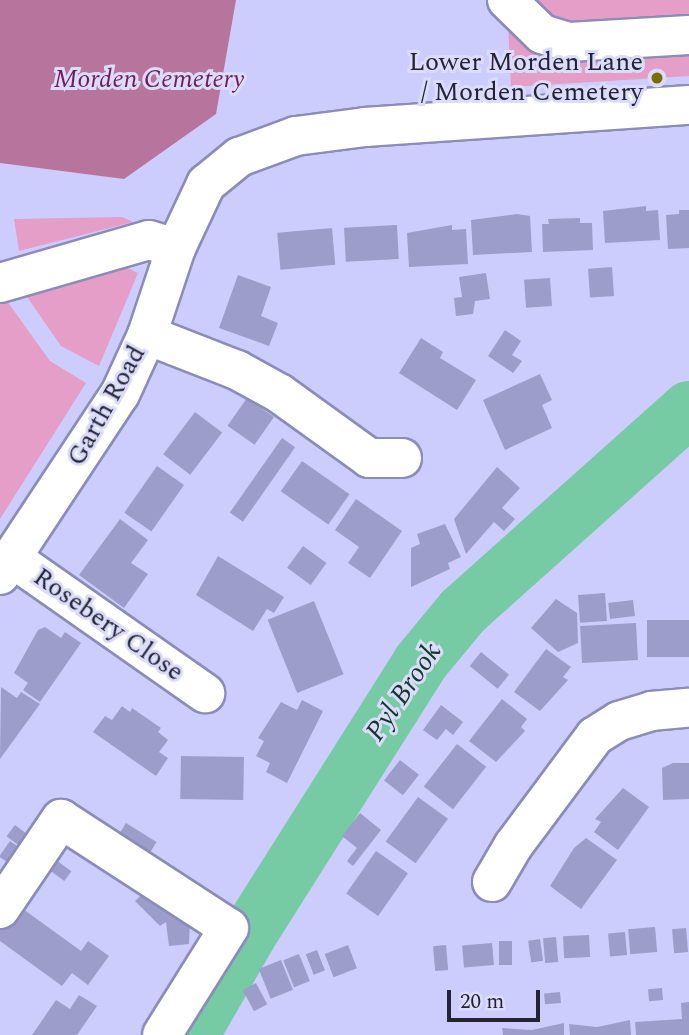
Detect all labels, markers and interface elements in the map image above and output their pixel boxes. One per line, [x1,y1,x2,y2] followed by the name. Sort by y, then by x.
[409,47,643,108] place label: Lower Morden Lane / Morden Cemetery
[54,64,244,96] park label: Morden Cemetery
[649,70,665,86] marker: Lower Morden Lane / Morden Cemetery
[61,341,153,471] street label: Garth Road
[27,562,189,688] street label: Rosebery Close
[359,636,449,748] water label: Pyl Brook
[451,976,544,1020] scale bar
[460,986,504,1018] text: 20 m

